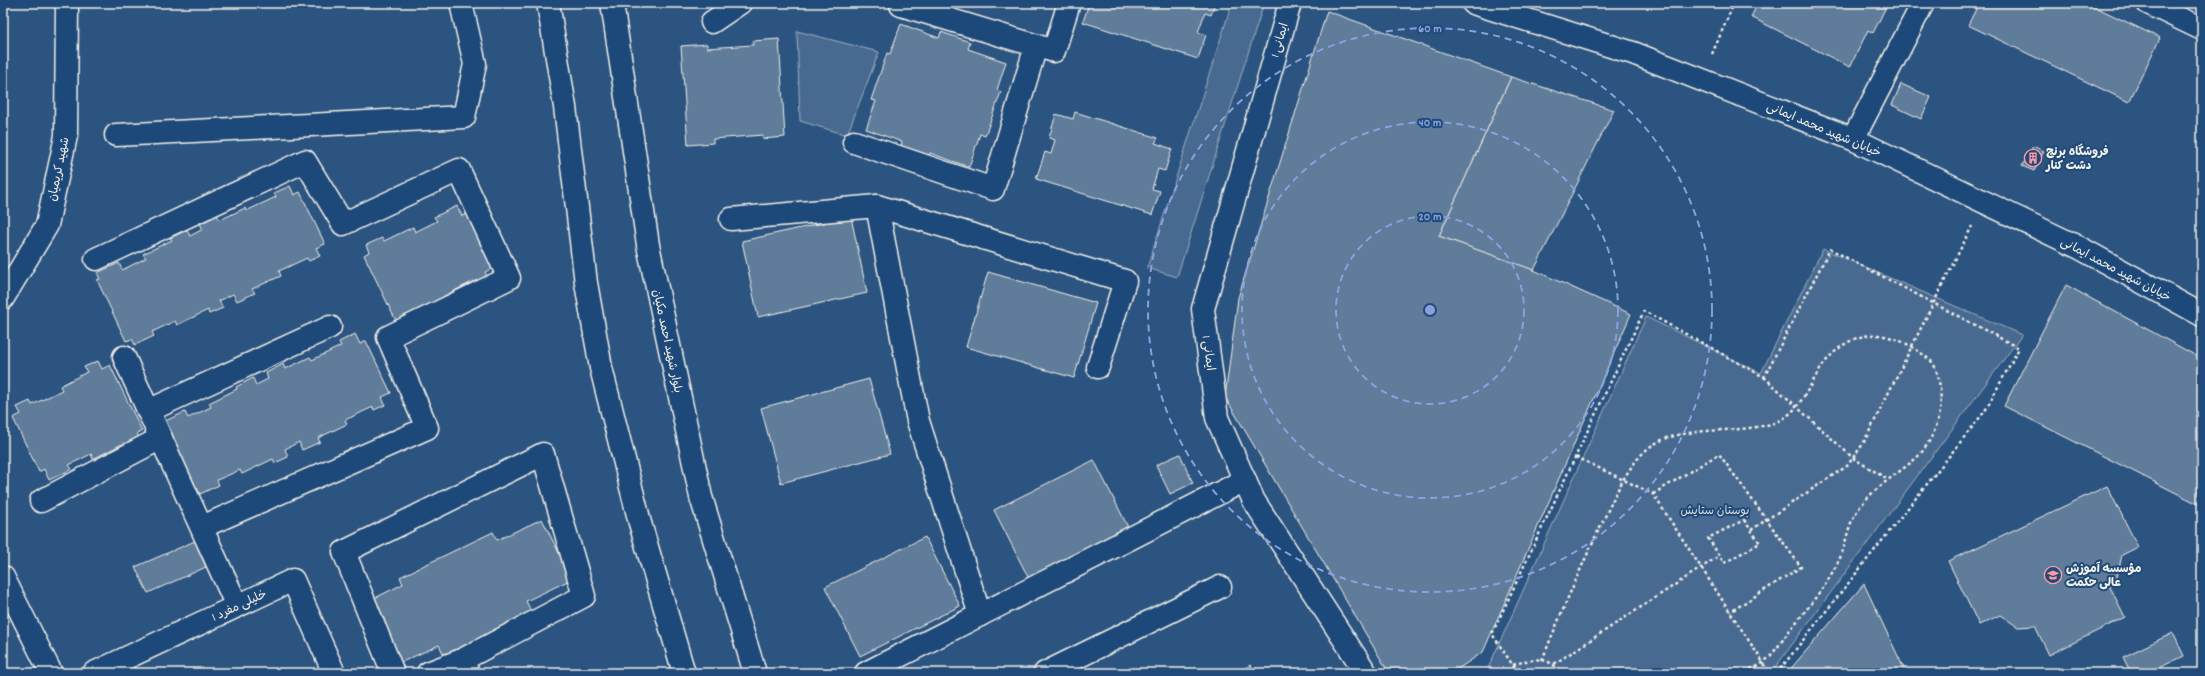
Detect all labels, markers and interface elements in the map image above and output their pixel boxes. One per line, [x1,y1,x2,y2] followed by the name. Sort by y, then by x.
[1267,21,1294,60] street label: ایمانی 1
[1418,21,1442,38] text: 60 m
[1764,99,1883,162] street label: خیابان شهید محمد ایمانی
[1419,115,1441,132] text: 40 m
[44,136,75,203] street label: شهید کریمیان
[2045,143,2109,175] place label: فروشگاه برنج دشت کنار
[2023,148,2043,168] building icon: فروشگاه برنج دشت کنار
[1419,209,1441,226] text: 20 m
[2057,234,2174,307] street label: خیابان شهید محمد ایمانی
[647,288,686,395] street label: بلوار شهید احمد مکیان
[1423,303,1437,317] centre of rings
[1197,334,1218,372] street label: ایمانی 1
[1681,503,1749,520] park label: بوستان ستایش
[2066,561,2141,592] place label: مؤسسه آموزش عالی حکمت
[2043,565,2063,585] school or university icon: مؤسسه آموزش عالی حکمت
[209,586,270,627] street label: خلیلی مفرد 1

